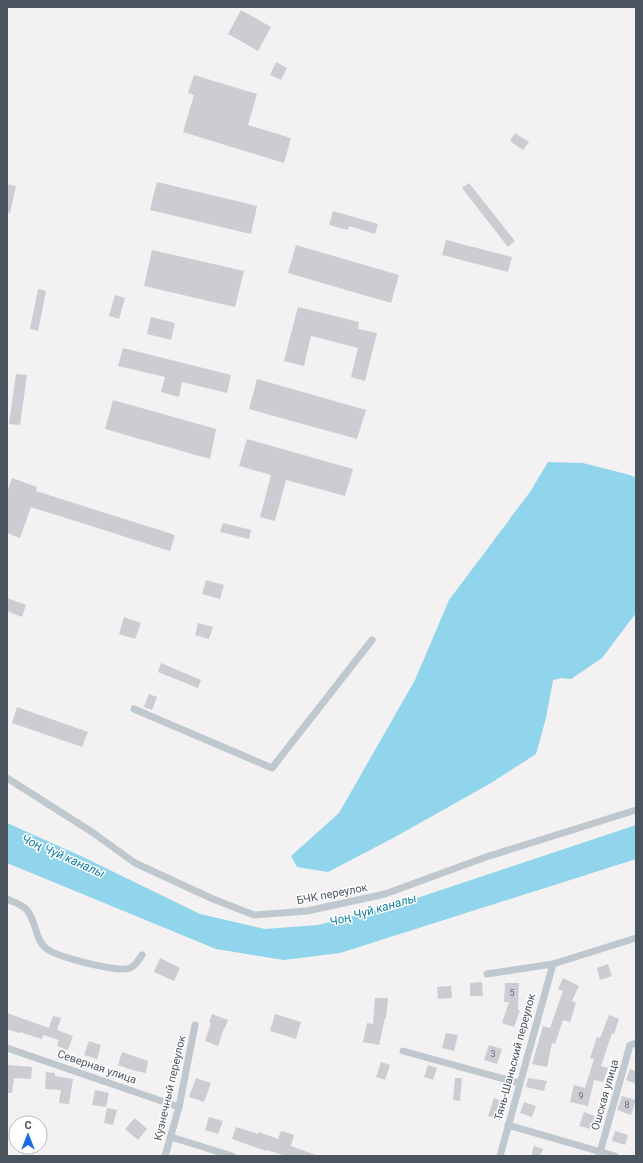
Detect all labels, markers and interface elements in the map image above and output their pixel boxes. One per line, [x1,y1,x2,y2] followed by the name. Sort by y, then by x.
[19,831,107,881] water label: Чоң Чүй каналы
[296,881,369,907] street label: БЧК переулок
[328,891,418,929] water label: Чоң Чүй каналы
[509,988,515,998] house number: 5
[492,992,538,1122] street label: Тянь-Шаньский переулок
[152,1034,188,1142] street label: Кузнечный переулок
[56,1047,138,1087] street label: Северная улица
[490,1049,496,1059] house number: 3
[589,1058,621,1132] street label: Ошская улица
[578,1091,584,1101] house number: 9
[624,1100,630,1110] house number: 8
[8,1115,48,1155] north arrow
[24,1119,32,1132] text: С

